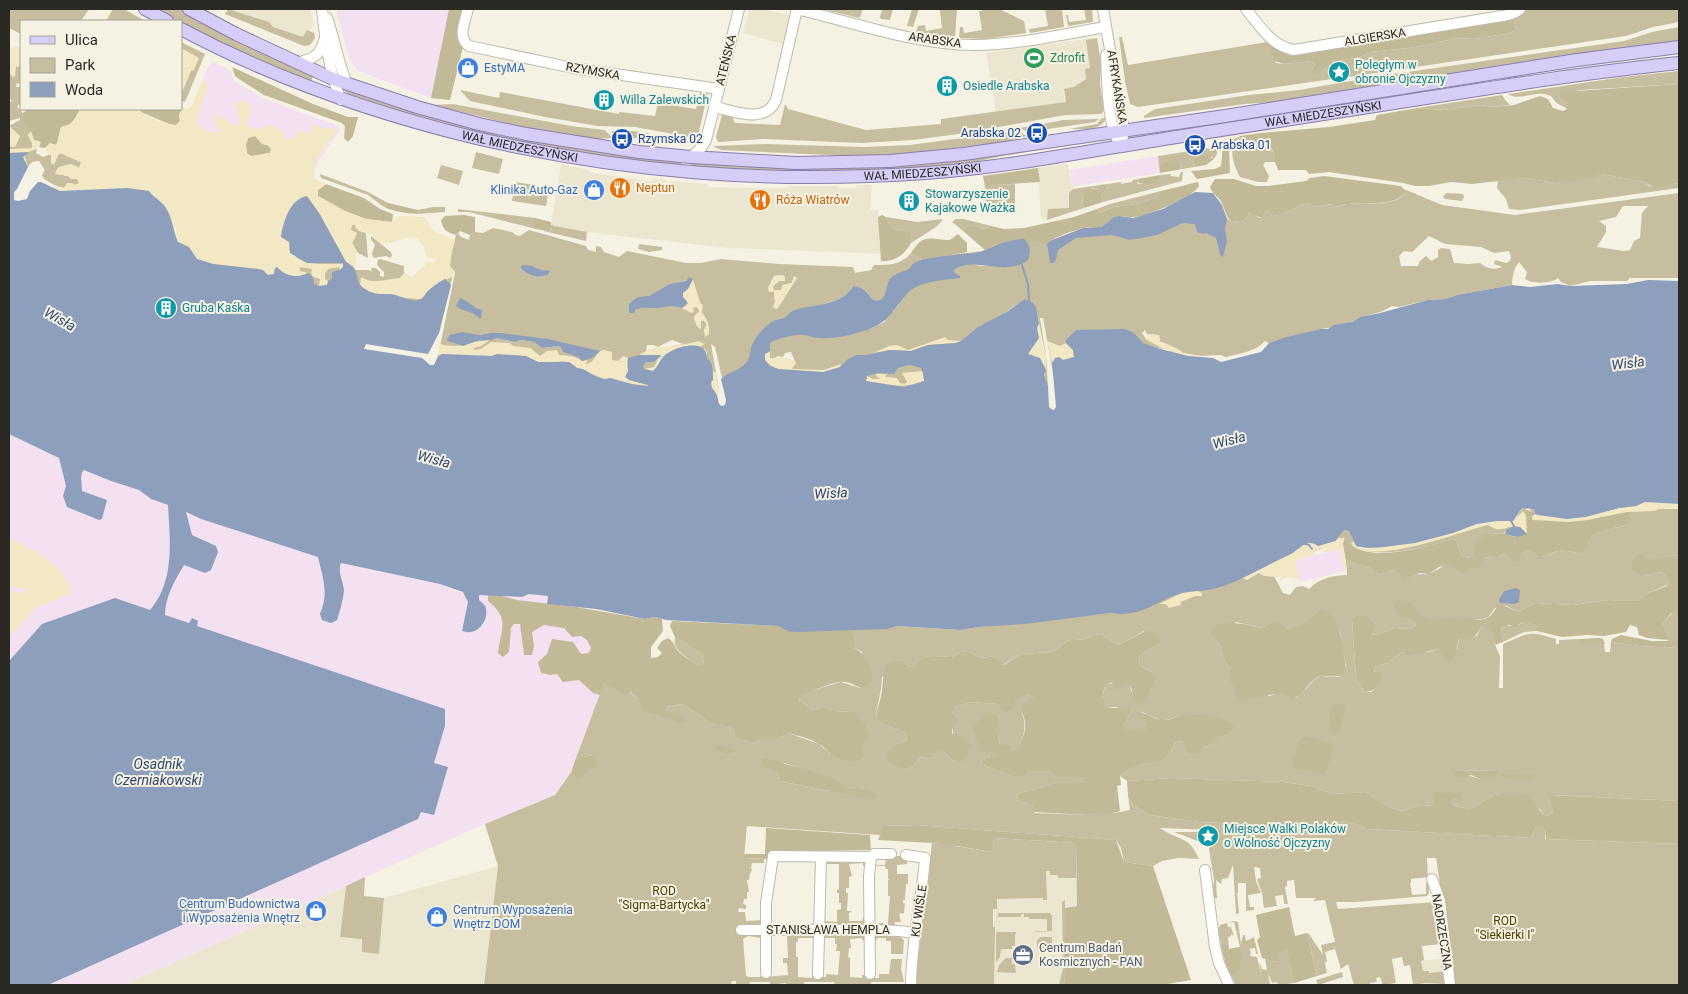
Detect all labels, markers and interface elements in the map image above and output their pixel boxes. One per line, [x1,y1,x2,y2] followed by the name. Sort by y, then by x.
[20,20,182,110] legend
[1343,25,1407,49] street label: ALGIERSKA
[908,29,962,51] street label: ARABSKA
[65,31,98,49] text: Ulica
[712,33,739,87] street label: ATEŃSKA
[1022,46,1046,70] sports icon: Zdrofit
[1104,49,1131,125] street label: AFRYKAŃSKA
[1050,51,1085,65] place label: Zdrofit
[65,56,96,74] text: Park
[456,56,480,80] shop icon: EstyMA
[1355,58,1446,86] place label: Poległym w obronie Ojczyzny
[565,59,621,83] street label: RZYMSKA
[1327,60,1351,84] place icon: Poległym w obronie Ojczyzny
[484,61,525,75] place label: EstyMA
[935,74,959,98] building icon: Osiedle Arabska
[963,79,1049,93] place label: Osiedle Arabska
[65,81,103,99] text: Woda
[592,88,616,112] building icon: Willa Zalewskich
[620,93,709,107] place label: Willa Zalewskich
[1264,98,1383,130] street label: WAŁ MIEDZESZYŃSKI
[1025,121,1049,145] bus stop icon: Arabska 02
[961,126,1021,140] place label: Arabska 02
[610,127,634,151] bus stop icon: Rzymska 02
[460,128,579,165] street label: WAŁ MIEDZESZYŃSKI
[638,132,703,146] place label: Rzymska 02
[1183,133,1207,157] bus stop icon: Arabska 01
[1211,138,1271,152] place label: Arabska 01
[863,161,982,183] street label: WAŁ MIEDZESZYŃSKI
[608,176,632,200] restaurant icon: Neptun
[582,178,606,202] shop icon: Klinika Auto-Gaz
[636,181,675,195] place label: Neptun
[491,183,578,197] place label: Klinika Auto-Gaz
[925,187,1015,215] place label: Stowarzyszenie Kajakowe Ważka
[748,188,772,212] restaurant icon: Róża Wiatrów
[897,189,921,213] building icon: Stowarzyszenie Kajakowe Ważka
[776,193,849,207] place label: Róża Wiatrów
[154,296,178,320] building icon: Gruba Kaśka
[182,301,250,315] place label: Gruba Kaśka
[42,304,78,334] water label: Wisła
[1610,353,1646,373] water label: Wisła
[1211,428,1247,452] water label: Wisła
[416,447,452,471] water label: Wisła
[814,484,848,502] water label: Wisła
[114,756,202,788] water label: Osadnik Czerniakowski
[1224,822,1346,850] place label: Miejsce Walki Polaków o Wolność Ojczyzny
[1196,824,1220,848] place icon: Miejsce Walki Polaków o Wolność Ojczyzny
[618,884,710,912] park label: ROD "Sigma-Bartycka"
[907,884,930,938] street label: KU WIŚLE
[1429,893,1455,971] street label: NADRZECZNA
[179,897,300,925] place label: Centrum Budownictwa i Wyposażenia Wnętrz
[304,899,328,923] shop icon: Centrum Budownictwa i Wyposażenia Wnętrz
[453,903,573,931] place label: Centrum Wyposażenia Wnętrz DOM
[425,905,449,929] shop icon: Centrum Wyposażenia Wnętrz DOM
[1476,914,1535,942] park label: ROD "Siekierki I"
[766,923,890,937] street label: STANISŁAWA HEMPLA
[1039,941,1143,969] place label: Centrum Badań Kosmicznych - PAN
[1011,943,1035,967] office icon: Centrum Badań Kosmicznych - PAN

